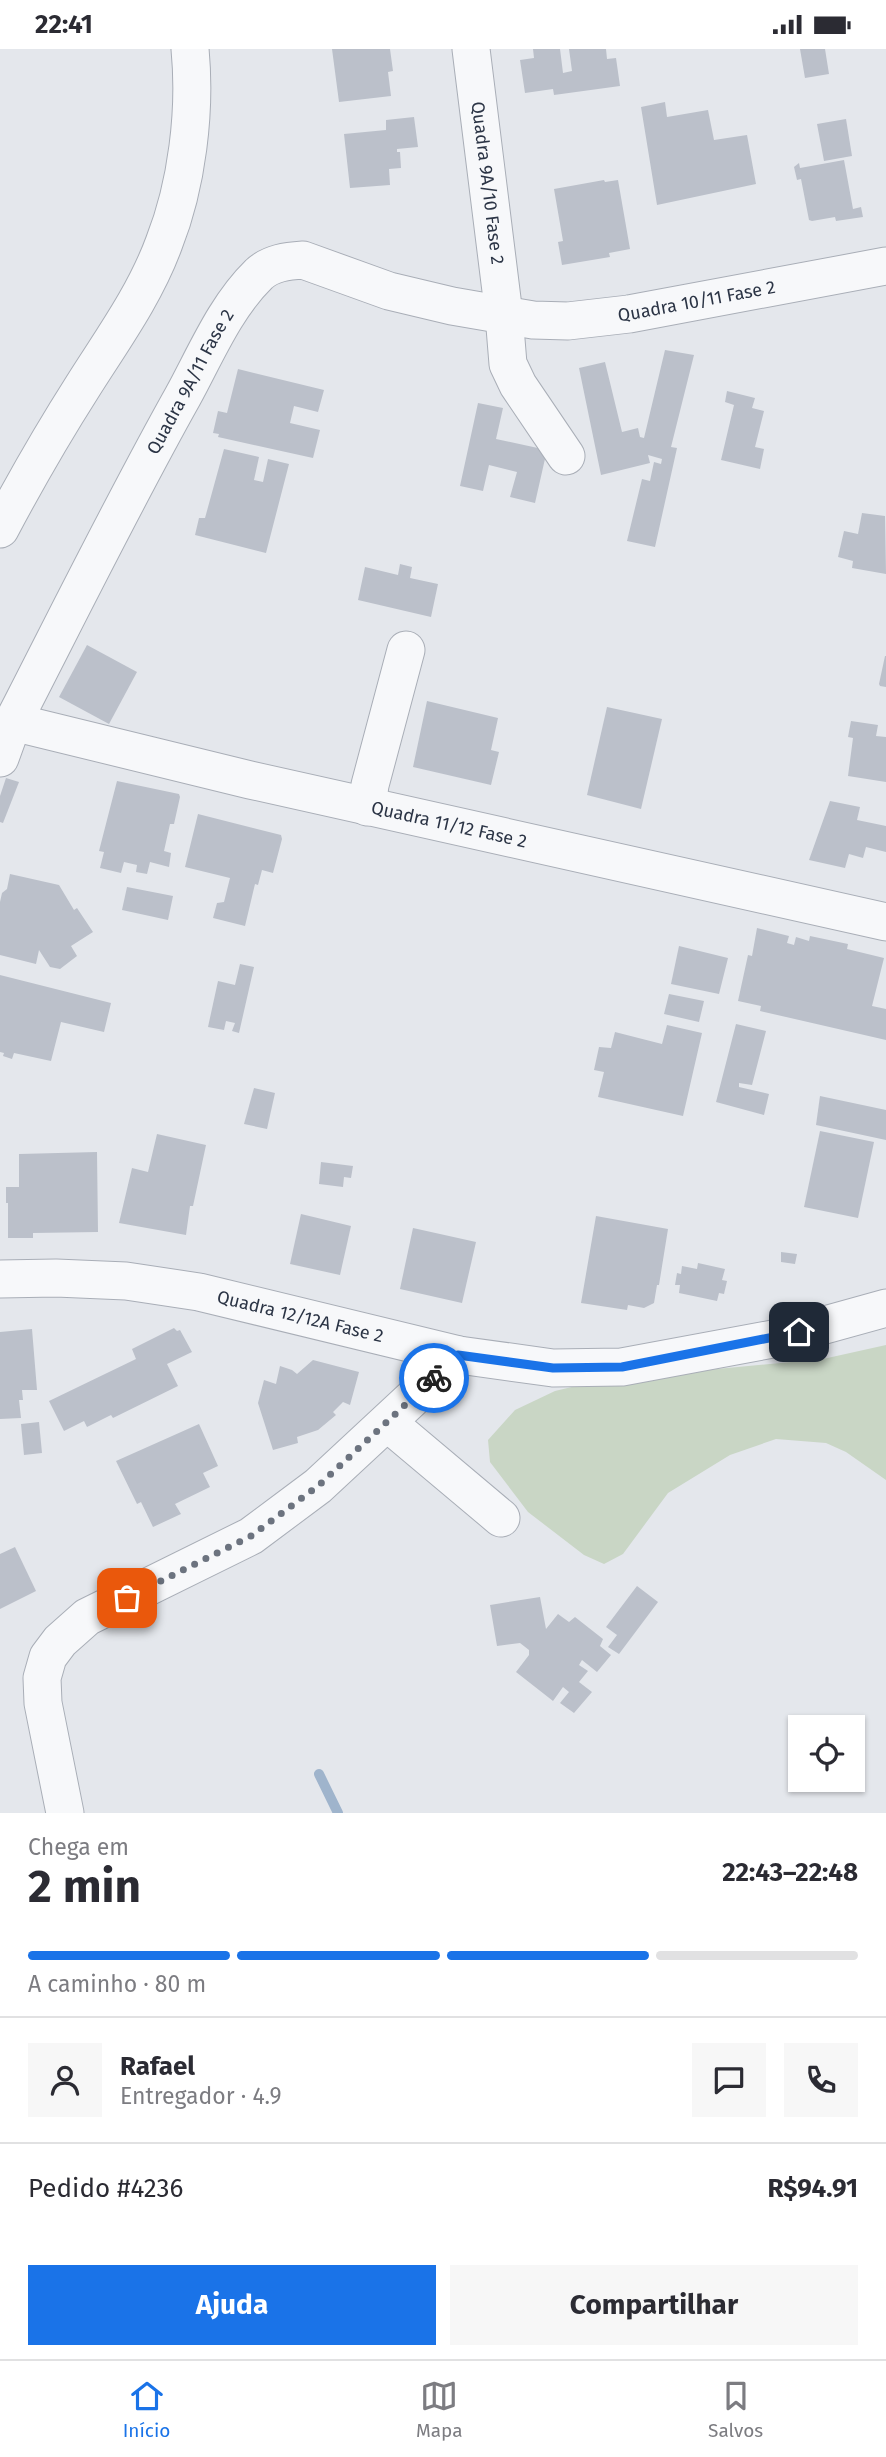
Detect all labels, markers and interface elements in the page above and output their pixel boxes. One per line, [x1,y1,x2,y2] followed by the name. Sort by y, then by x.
[35,9,93,40] text: 22:41
[467,100,509,266] street label: Quadra 9A/10 Fase 2
[617,276,777,326] street label: Quadra 10/11 Fase 2
[142,305,239,458] street label: Quadra 9A/11 Fase 2
[369,796,529,853] street label: Quadra 11/12 Fase 2
[215,1286,386,1347] street label: Quadra 12/12A Fase 2
[769,1302,829,1362] pin
[780,1313,818,1351] icon: home
[399,1343,469,1413] courier
[415,1359,453,1397] icon: bike
[97,1568,157,1628] pin
[108,1579,146,1617] icon: bag
[788,1715,865,1792] map controls
[788,1715,865,1792] button: locate
[28,1833,129,1861] text: Chega em
[722,1857,858,1888] text: 22:43–22:48
[28,1859,141,1914] text: 2 min
[28,1970,206,1998] text: A caminho · 80 m
[28,2043,102,2117] button: person
[692,2043,766,2117] button: chat
[784,2043,858,2117] button: phone
[120,2051,195,2082] text: Rafael
[120,2082,282,2110] text: Entregador · 4.9
[28,2173,183,2204] text: Pedido #4236
[768,2173,858,2204] text: R$94.91
[28,2265,436,2345] button: Ajuda
[450,2265,858,2345] button: Compartilhar
[123,2377,170,2442] tab: Início
[416,2377,463,2442] tab: Mapa
[708,2377,763,2442] tab: Salvos

